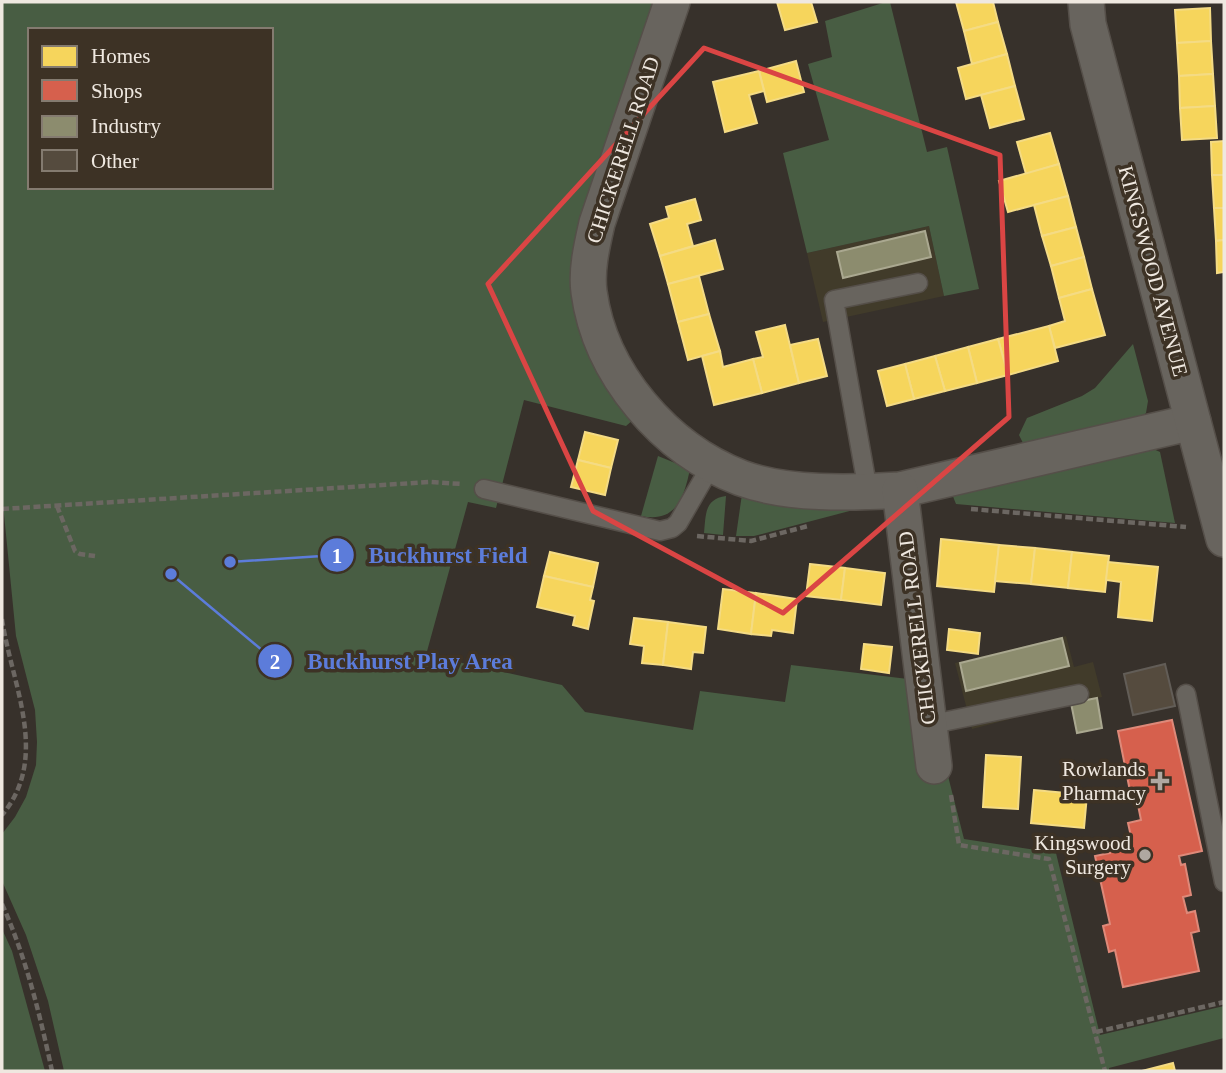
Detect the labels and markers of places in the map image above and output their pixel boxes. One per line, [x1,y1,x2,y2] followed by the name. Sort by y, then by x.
[320,533,542,577] callout: Buckhurst Field
[258,639,527,683] callout: Buckhurst Play Area
[1062,757,1146,805] place label: Rowlands Pharmacy
[1152,773,1168,789] marker: Rowlands Pharmacy
[1034,831,1131,879] place label: Kingswood Surgery
[1137,847,1153,863] marker: Kingswood Surgery

